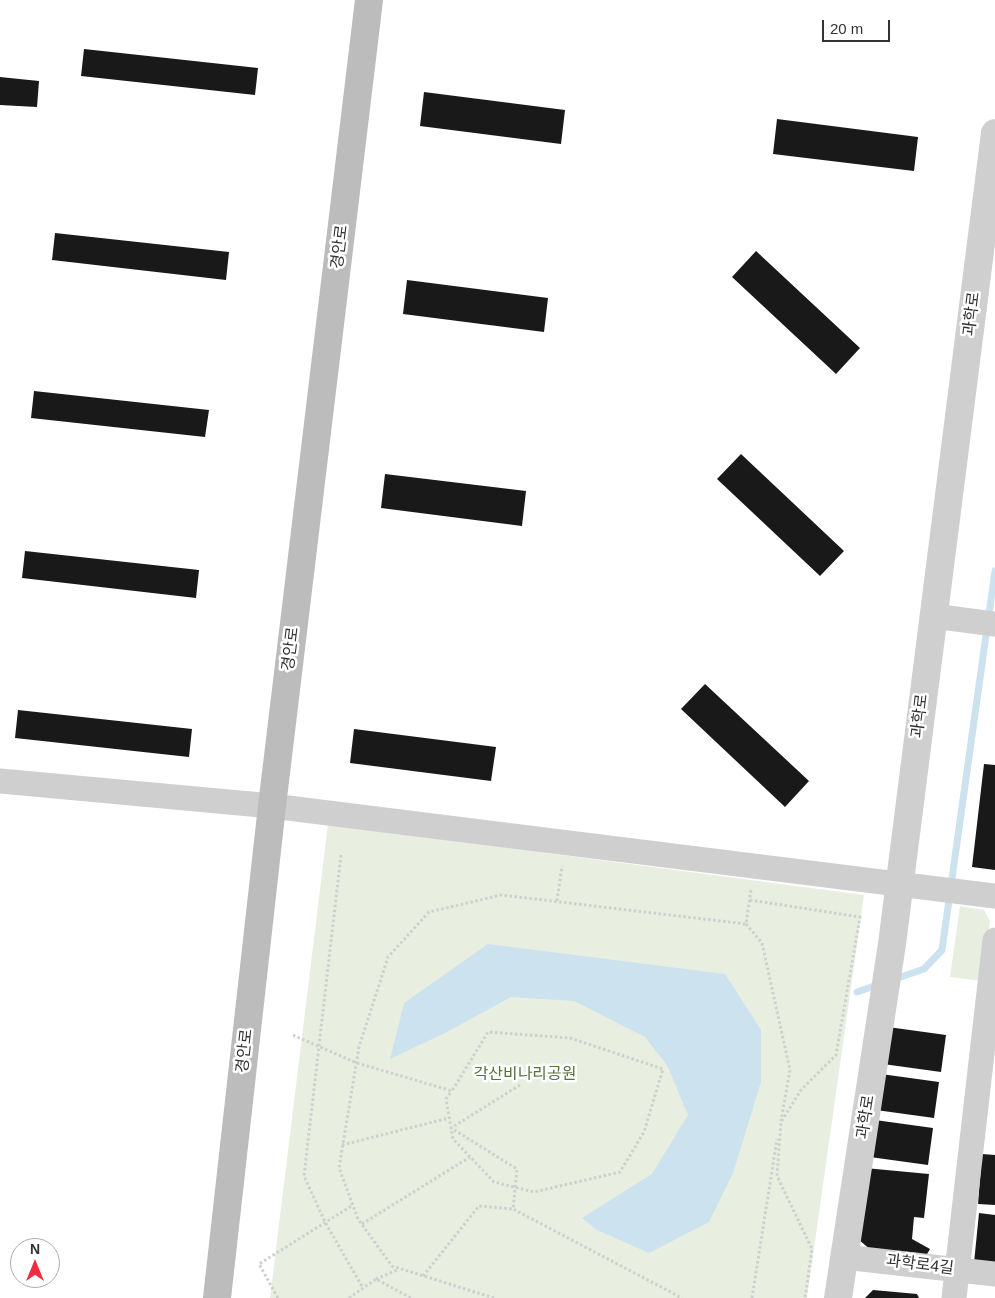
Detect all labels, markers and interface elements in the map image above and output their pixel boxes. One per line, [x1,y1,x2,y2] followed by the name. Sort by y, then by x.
[825,10,892,42] scale bar
[830,20,863,37] text: 20 m
[328,224,352,270] street label: 경안로
[960,291,984,337] street label: 과학로
[279,626,303,672] street label: 경안로
[908,693,932,739] street label: 과학로
[233,1028,257,1074] street label: 경안로
[473,1065,577,1085] park label: 각산비나리공원
[853,1094,879,1140] street label: 과학로
[10,1238,60,1288] north arrow
[30,1241,40,1257] text: N
[885,1251,955,1279] street label: 과학로4길

